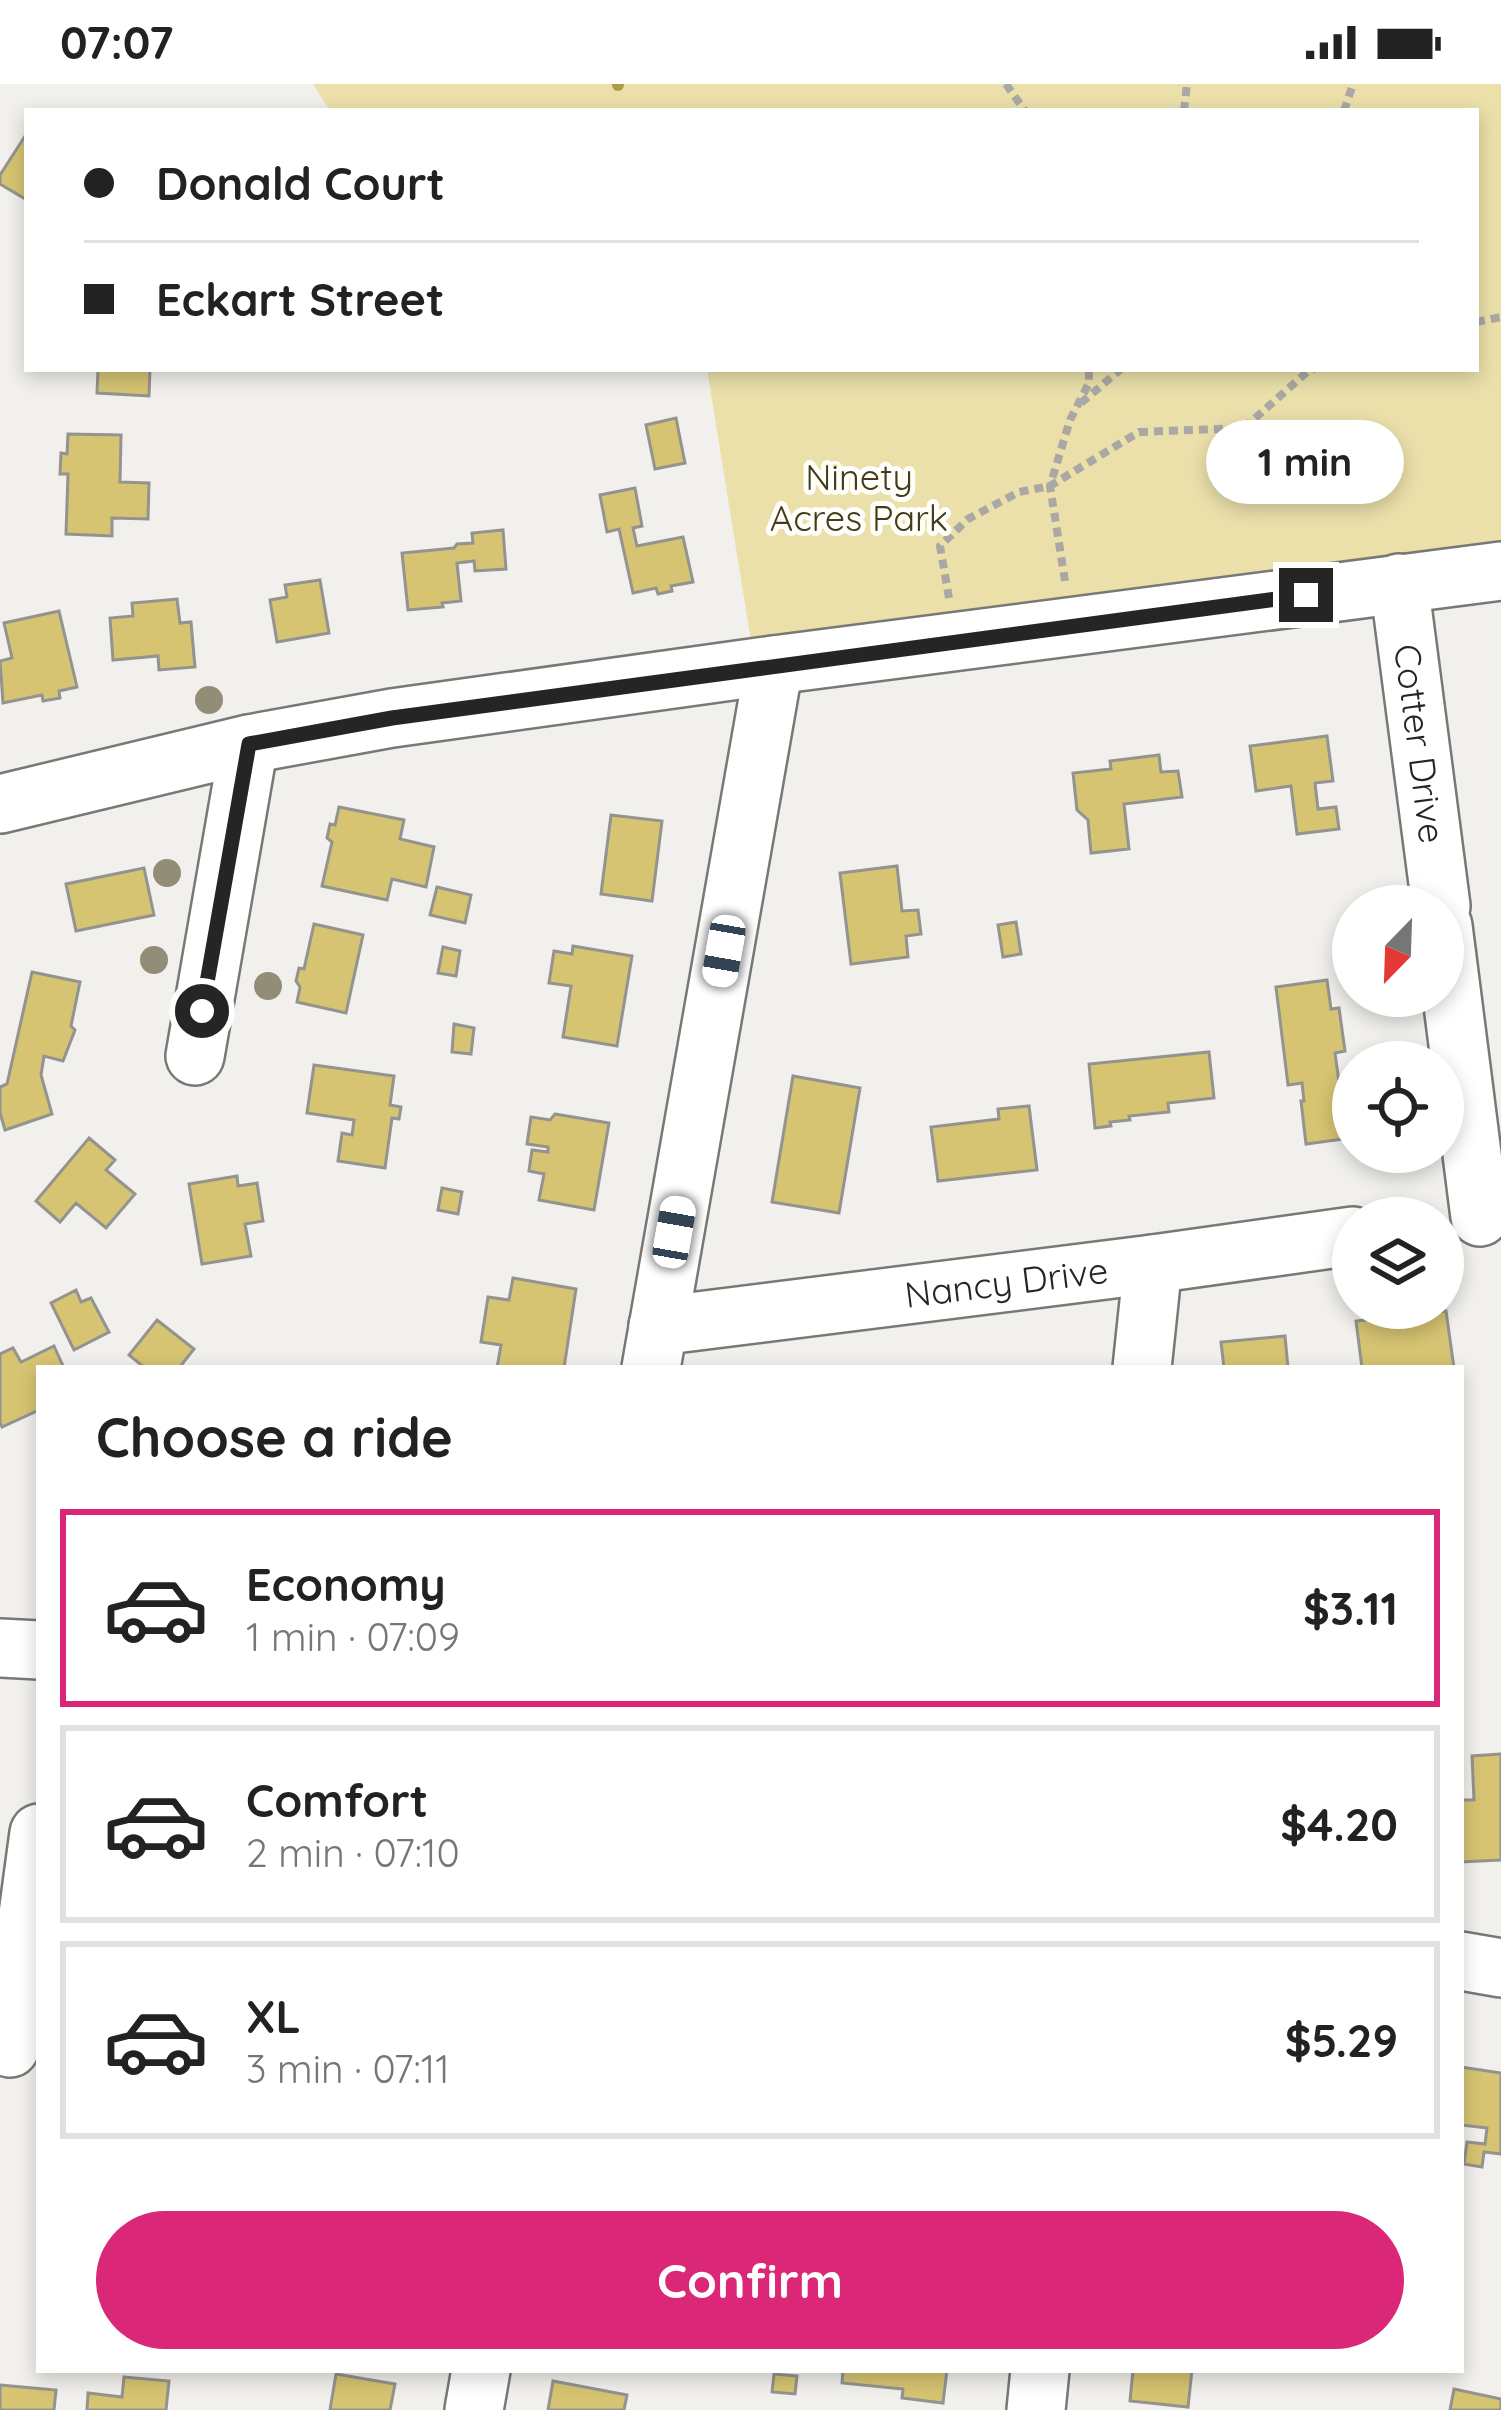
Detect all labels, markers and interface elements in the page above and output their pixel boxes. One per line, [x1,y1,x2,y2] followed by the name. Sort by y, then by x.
[60,14,173,70] text: 07:07
[156,155,445,211] text: Donald Court
[156,271,444,327] text: Eckart Street
[1207,421,1405,505] callout: 1 min
[1258,437,1352,486] text: 1 min
[770,454,948,540] park label: Ninety Acres Park
[1279,568,1333,622] route end
[1385,641,1456,846] street label: Cotter Drive
[1332,885,1464,1017] north arrow
[1332,885,1464,1329] map controls
[700,912,748,990] car
[175,984,229,1038] route start
[1332,1041,1464,1173] button: locate
[650,1193,698,1271] car
[1332,1197,1464,1329] button: layers
[902,1247,1110,1317] street label: Nancy Drive
[96,1403,453,1471] text: Choose a ride
[102,1554,210,1662] icon: car
[246,1556,446,1612] text: Economy
[1303,1580,1398,1636] text: $3.11
[246,1612,460,1661] text: 1 min · 07:09
[102,1770,210,1878] icon: car
[246,1772,428,1828] text: Comfort
[1280,1796,1398,1852] text: $4.20
[246,1828,460,1877] text: 2 min · 07:10
[102,1986,210,2094] icon: car
[246,1988,301,2044] text: XL
[1285,2012,1398,2068] text: $5.29
[246,2044,450,2093] text: 3 min · 07:11
[96,2211,1404,2349] button: Confirm

